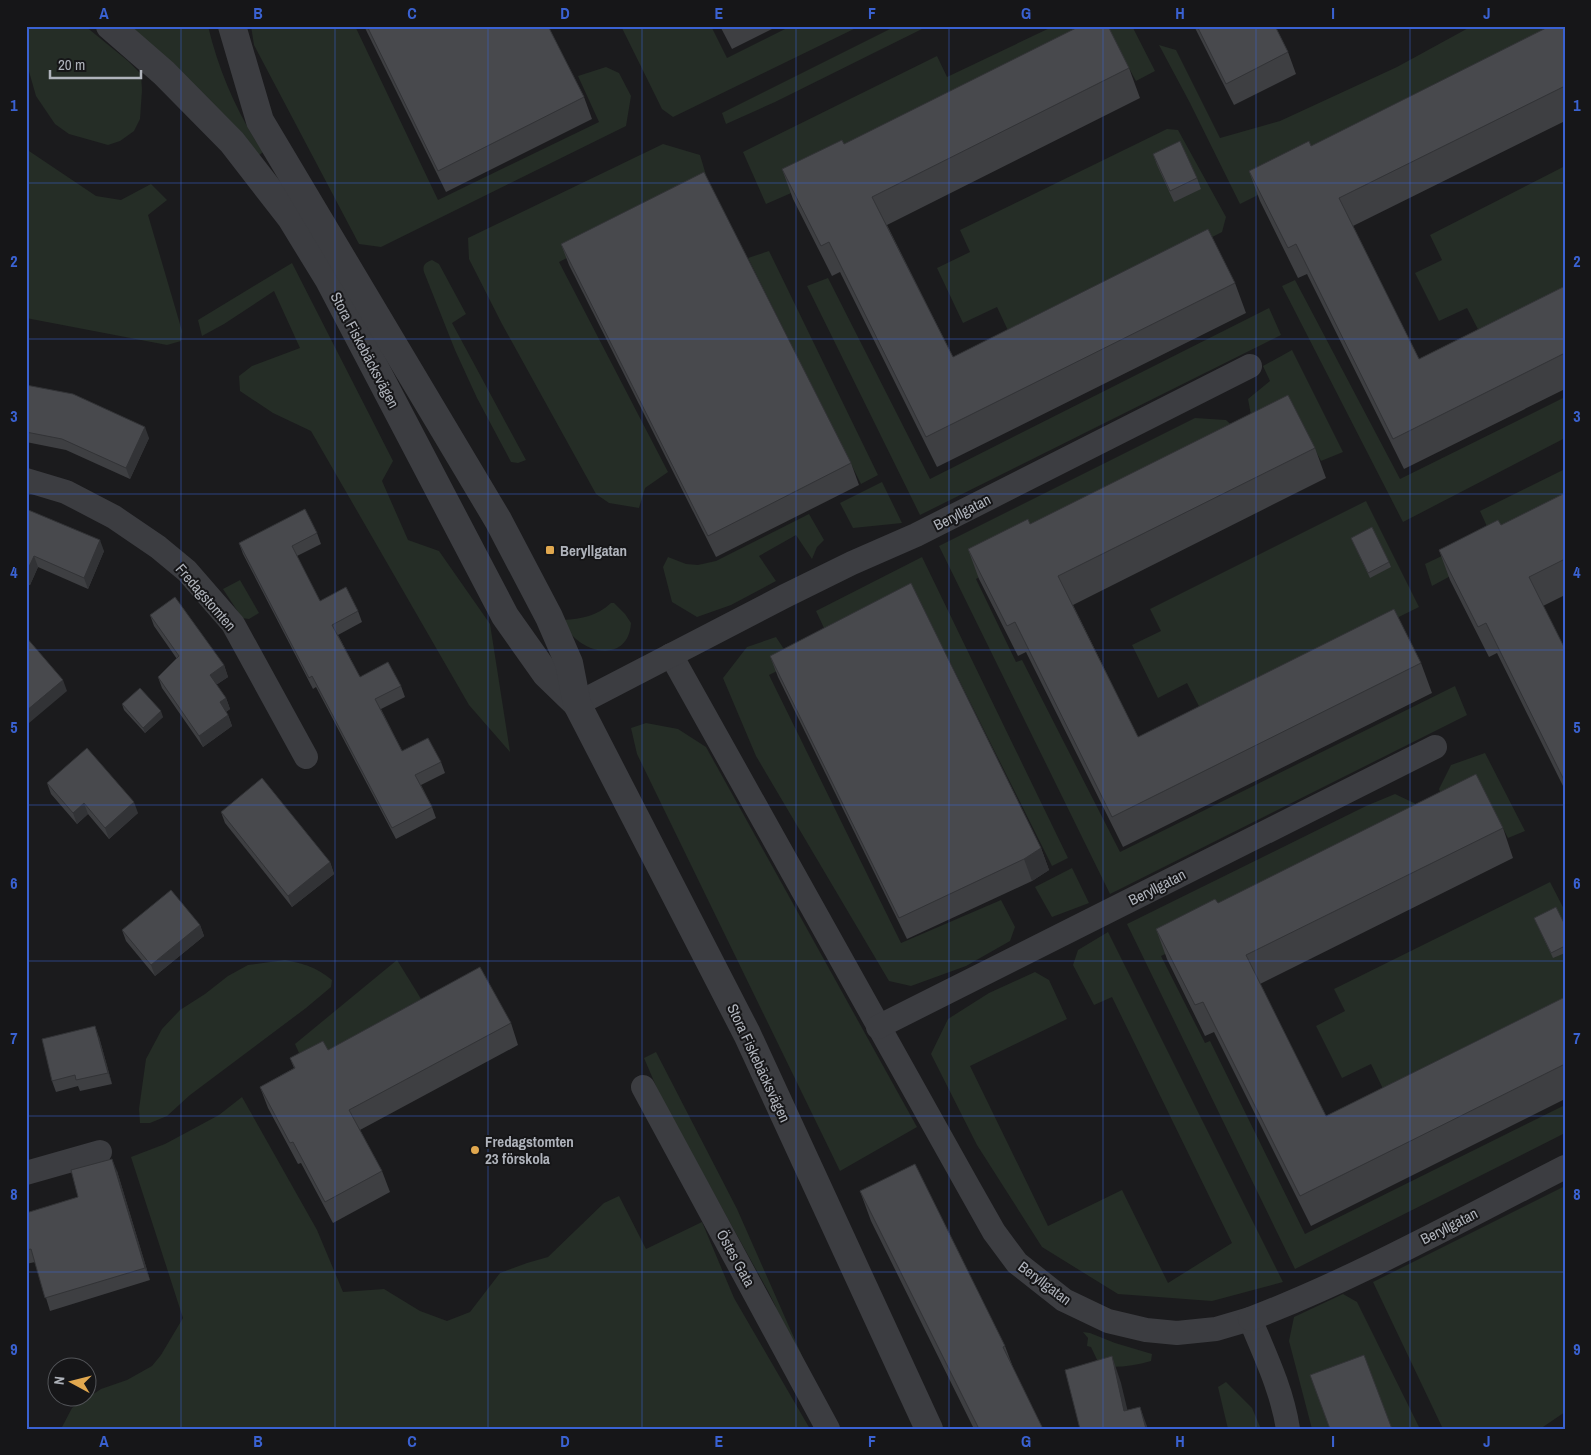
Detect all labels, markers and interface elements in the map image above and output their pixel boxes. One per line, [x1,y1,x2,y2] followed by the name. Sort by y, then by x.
[99,2,109,24] text: A
[253,2,263,24] text: B
[407,2,417,24] text: C
[560,2,570,24] text: D
[715,2,724,24] text: E
[868,2,876,24] text: F
[1021,2,1031,24] text: G
[1175,2,1185,24] text: H
[1331,2,1335,24] text: I
[1483,2,1491,24] text: J
[50,48,141,80] scale bar
[58,54,85,75] text: 20 m
[10,94,18,116] text: 1
[1573,94,1581,116] text: 1
[10,250,18,272] text: 2
[1573,250,1581,272] text: 2
[326,288,404,412] street label: Stora Fiskebäcksvägen
[10,405,18,427] text: 3
[1573,405,1581,427] text: 3
[930,489,994,535] street label: Beryllgatan
[560,540,627,561] place label: Beryllgatan
[544,544,556,556] marker: Beryllgatan
[171,559,241,635] street label: Fredagstomten
[10,561,18,583] text: 4
[1573,561,1581,583] text: 4
[10,716,18,738] text: 5
[1573,716,1581,738] text: 5
[1125,864,1189,910] street label: Beryllgatan
[10,872,18,894] text: 6
[1573,872,1581,894] text: 6
[722,1000,796,1126] street label: Stora Fiskebäcksvägen
[10,1027,18,1049] text: 7
[1573,1027,1581,1049] text: 7
[485,1131,574,1169] place label: Fredagstomten 23 förskola
[469,1144,481,1156] marker: Fredagstomten 23 förskola
[10,1183,18,1205] text: 8
[1573,1183,1581,1205] text: 8
[1417,1203,1481,1249] street label: Beryllgatan
[712,1226,760,1290] street label: Östes Gata
[1014,1256,1076,1310] street label: Beryllgatan
[10,1338,18,1360] text: 9
[1573,1338,1581,1360] text: 9
[48,1358,98,1408] north arrow
[50,1375,69,1386] text: N
[99,1430,109,1452] text: A
[253,1430,263,1452] text: B
[407,1430,417,1452] text: C
[560,1430,570,1452] text: D
[715,1430,724,1452] text: E
[868,1430,876,1452] text: F
[1021,1430,1031,1452] text: G
[1175,1430,1185,1452] text: H
[1331,1430,1335,1452] text: I
[1483,1430,1491,1452] text: J

